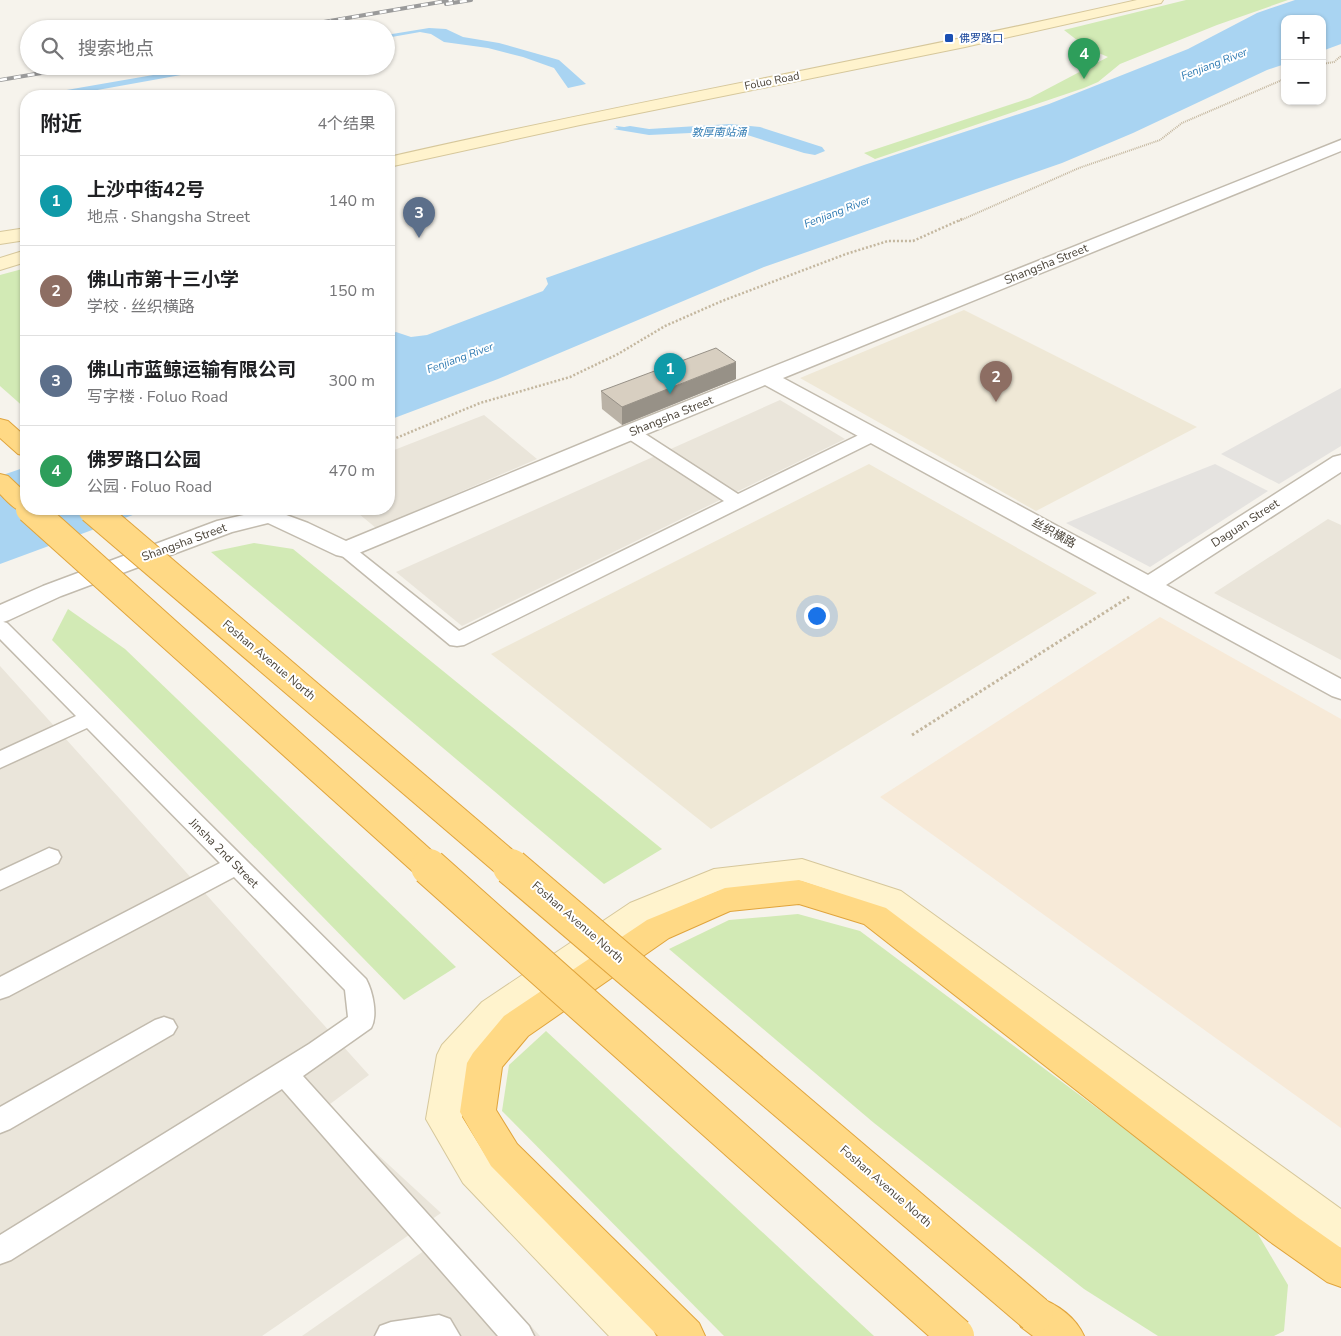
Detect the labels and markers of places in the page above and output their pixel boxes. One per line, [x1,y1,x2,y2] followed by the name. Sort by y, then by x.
[959,31,1003,46] place label: 佛罗路口
[943,32,955,44] marker: 佛罗路口
[1068,38,1100,79] pin: 4
[403,197,435,238] pin: 3
[654,353,686,394] pin: 1
[980,361,1012,402] pin: 2

